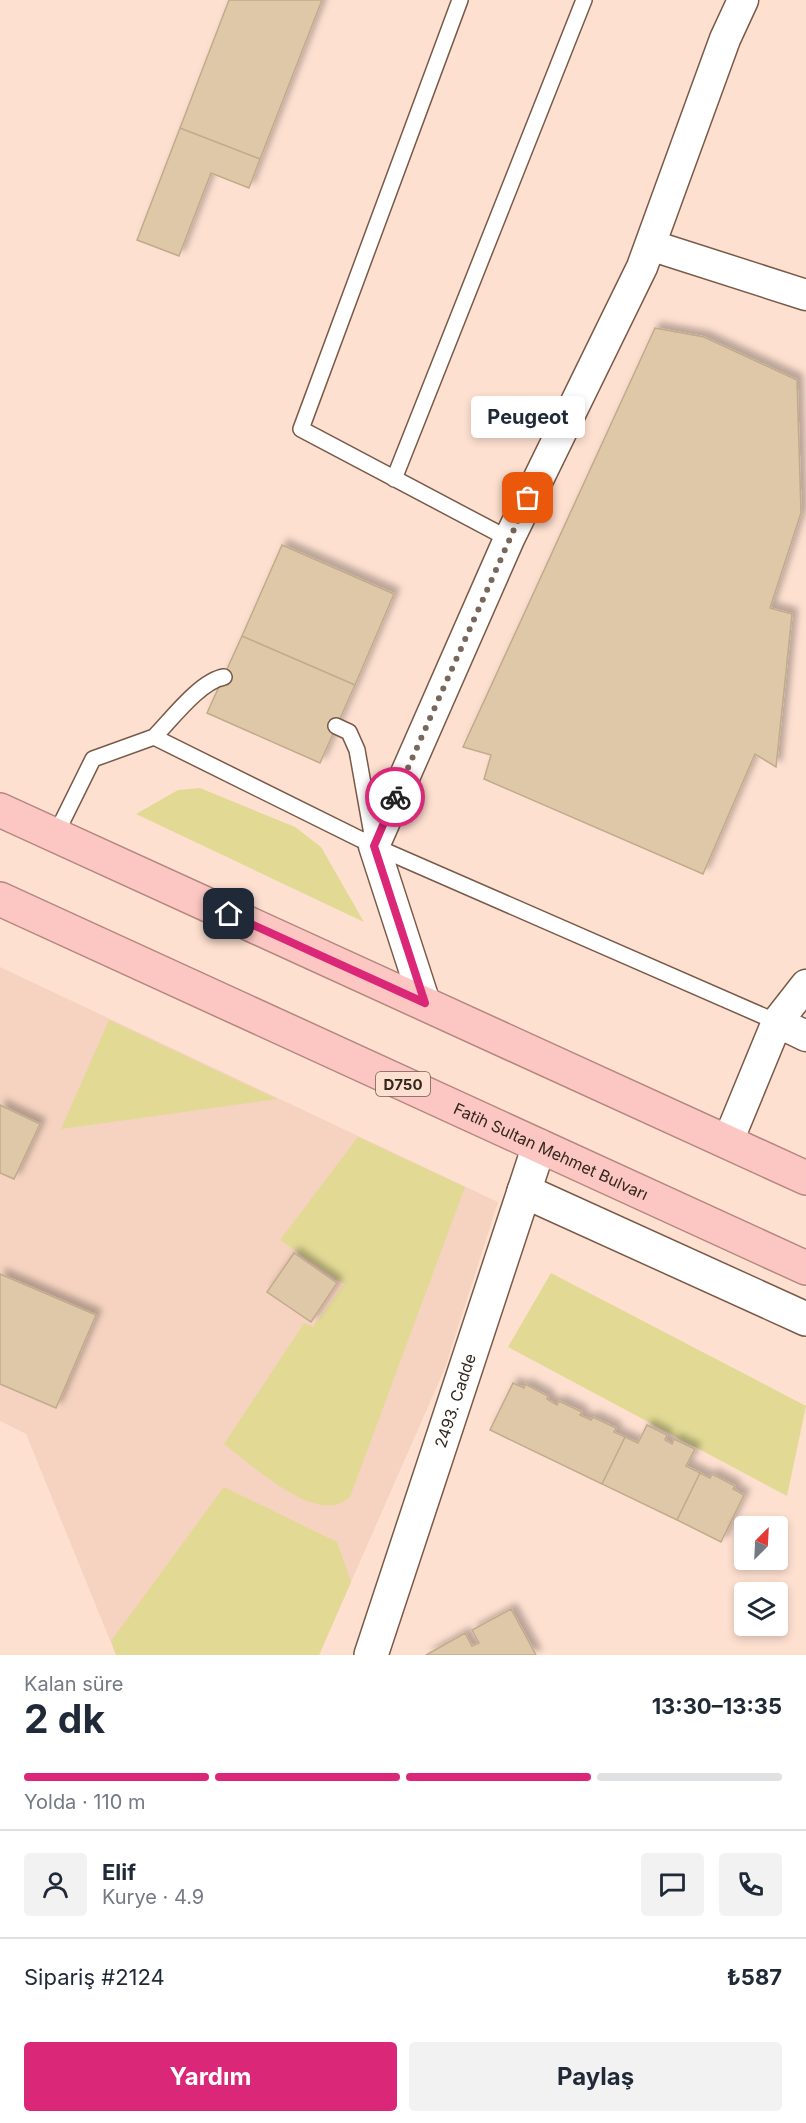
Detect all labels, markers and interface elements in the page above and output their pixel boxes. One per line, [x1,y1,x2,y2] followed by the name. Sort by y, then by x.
[471,396,585,438] callout: Peugeot
[487,405,569,429] text: Peugeot
[502,472,553,523] pin
[511,481,544,514] icon: bag
[365,767,425,827] courier
[379,781,412,814] icon: bike
[203,888,254,939] pin
[212,897,245,930] icon: home
[376,1072,430,1096] road number: D750
[451,1098,651,1204] street label: Fatih Sultan Mehmet Bulvarı
[430,1351,480,1450] street label: 2493. Cadde
[734,1516,788,1570] north arrow
[734,1516,788,1636] map controls
[734,1582,788,1636] button: layers
[24,1672,123,1696] text: Kalan süre
[652,1693,782,1719] text: 13:30–13:35
[24,1695,105,1742] text: 2 dk
[24,1790,145,1814] text: Yolda · 110 m
[24,1853,87,1916] button: person
[641,1853,704,1916] button: chat
[719,1853,782,1916] button: phone
[102,1859,136,1885] text: Elif
[102,1885,204,1909] text: Kurye · 4.9
[24,1964,165,1990] text: Sipariş #2124
[727,1964,782,1990] text: ₺587
[24,2042,397,2111] button: Yardım
[409,2042,782,2111] button: Paylaş

